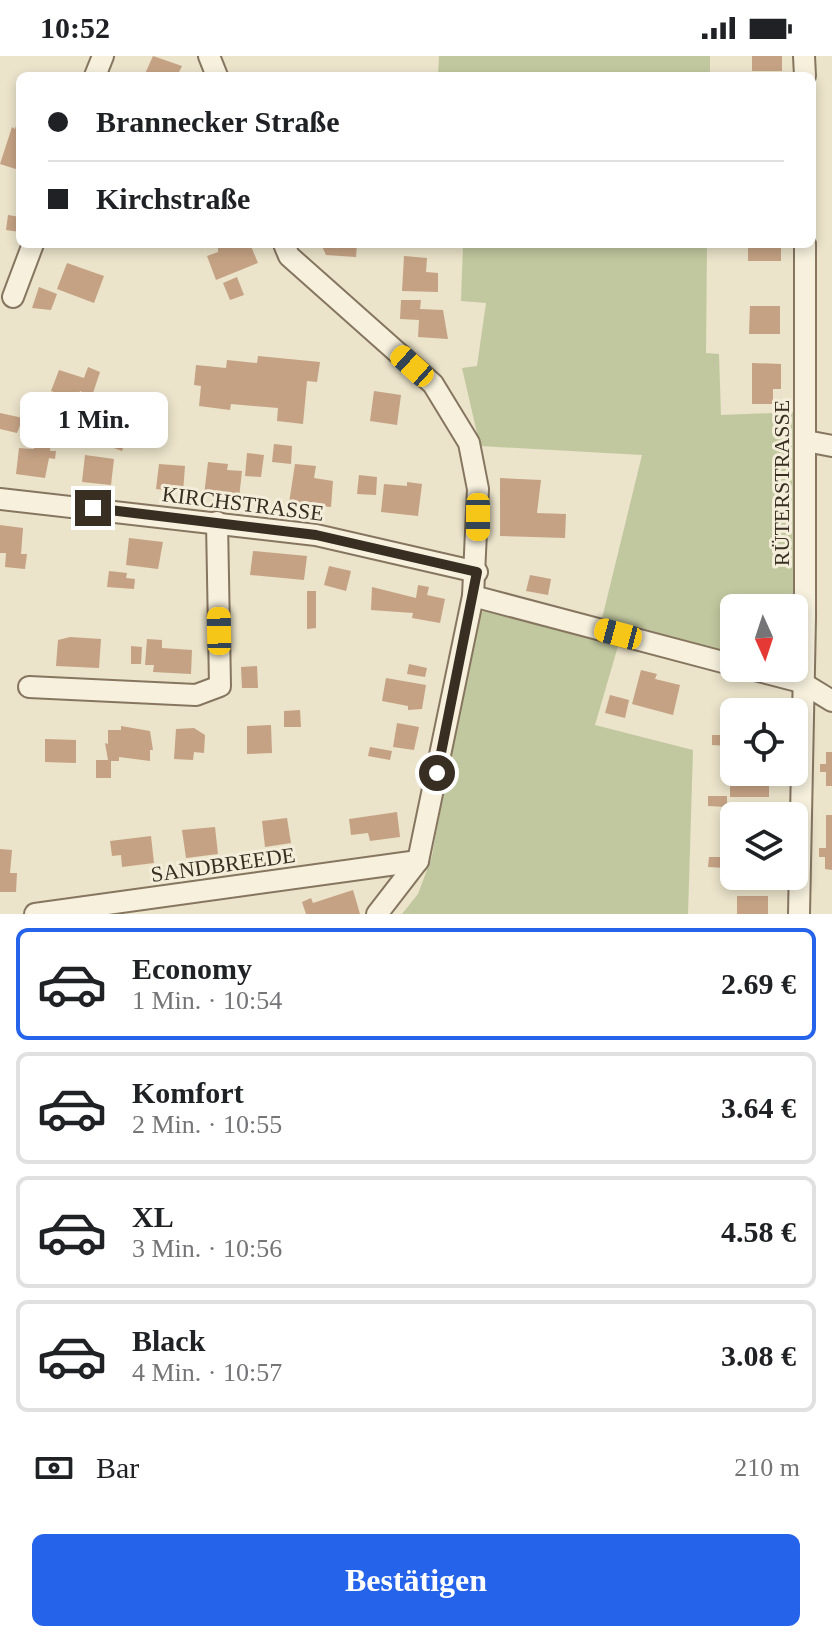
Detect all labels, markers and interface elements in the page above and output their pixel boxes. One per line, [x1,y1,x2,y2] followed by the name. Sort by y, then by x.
[40,11,110,44] text: 10:52
[96,105,340,138] text: Brannecker Straße
[96,182,250,215] text: Kirchstraße
[386,341,438,391] car
[19,392,167,448] callout: 1 Min.
[769,400,794,566] street label: RÜTERSTRASSE
[58,405,130,434] text: 1 Min.
[161,481,325,526] street label: KIRCHSTRASSE
[75,490,111,526] route end
[466,493,490,541] car
[720,594,808,682] north arrow
[720,594,808,890] map controls
[207,607,231,655] car
[592,616,644,652] car
[720,698,808,786] button: locate
[419,755,455,791] route start
[720,802,808,890] button: layers
[149,842,297,887] street label: SANDBREEDE
[36,948,108,1020] icon: car
[132,952,252,985] text: Economy
[721,967,796,1000] text: 2.69 €
[132,986,282,1015] text: 1 Min. · 10:54
[36,1072,108,1144] icon: car
[132,1076,244,1109] text: Komfort
[721,1091,796,1124] text: 3.64 €
[132,1110,282,1139] text: 2 Min. · 10:55
[36,1196,108,1268] icon: car
[132,1200,174,1233] text: XL
[721,1215,796,1248] text: 4.58 €
[132,1234,282,1263] text: 3 Min. · 10:56
[36,1320,108,1392] icon: car
[132,1324,205,1357] text: Black
[721,1339,796,1372] text: 3.08 €
[132,1358,282,1387] text: 4 Min. · 10:57
[32,1446,76,1490] icon: cash
[96,1451,139,1484] text: Bar
[734,1453,800,1482] text: 210 m
[32,1534,800,1626] button: Bestätigen

